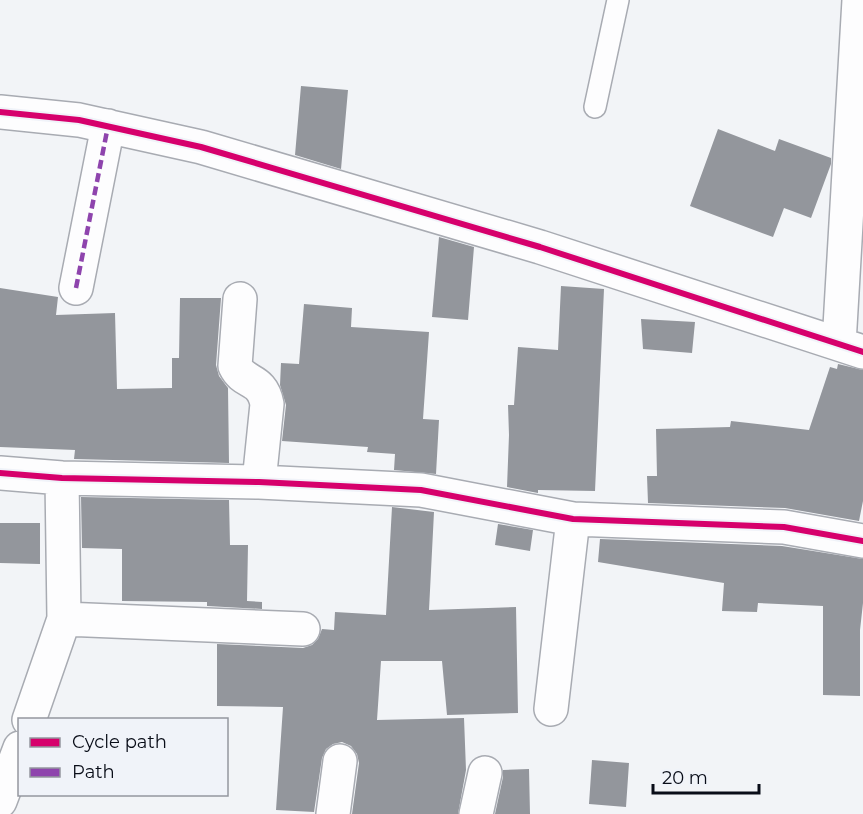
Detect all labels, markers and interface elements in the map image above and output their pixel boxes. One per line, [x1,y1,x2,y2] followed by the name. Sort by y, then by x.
[18,718,228,796] legend
[72,731,167,753] text: Cycle path
[653,757,760,795] scale bar
[72,761,115,783] text: Path
[662,767,708,789] text: 20 m

